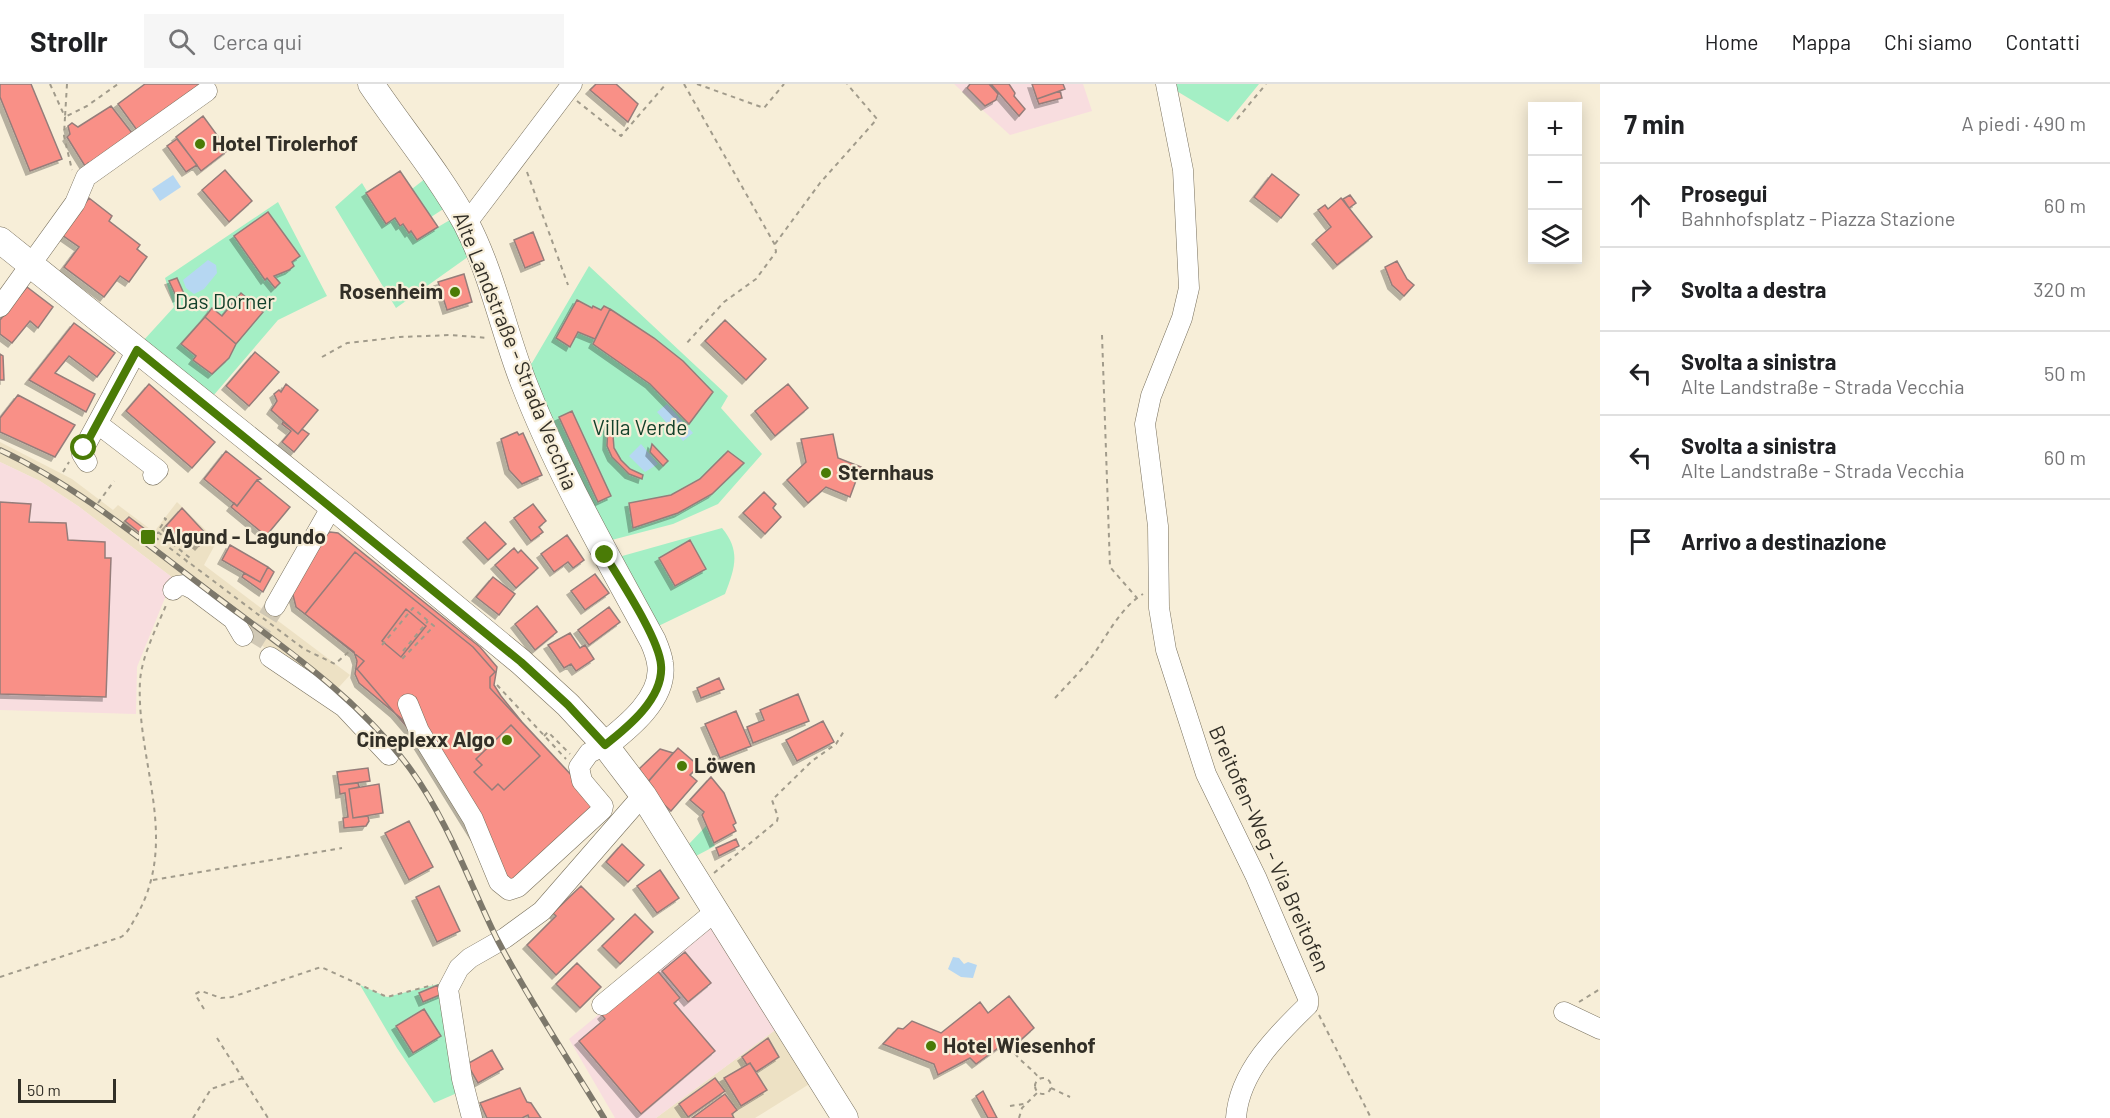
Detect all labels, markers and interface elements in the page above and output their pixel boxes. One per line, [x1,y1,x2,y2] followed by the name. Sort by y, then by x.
[144,14,564,68] search box
[30,24,108,58] text: Strollr
[165,25,198,58] icon: search
[213,28,302,54] text: Cerca qui
[1705,29,1758,54] text: Home
[1791,29,1851,54] text: Mappa
[1884,29,1973,54] text: Chi siamo
[2006,29,2080,54] text: Contatti
[1528,102,1582,264] map controls
[1528,102,1582,156] button: +
[1624,108,1685,139] text: 7 min
[1962,111,2086,135] text: A piedi · 490 m
[212,130,358,155] place label: Hotel Tirolerhof
[193,137,207,151] marker: Hotel Tirolerhof
[1528,156,1582,210] button: −
[1681,180,1767,206] text: Prosegui
[1624,189,1657,222] icon: ahead
[2044,193,2086,217] text: 60 m
[1681,206,1955,230] text: Bahnhofsplatz - Piazza Stazione
[449,208,584,493] street label: Alte Landstraße - Strada Vecchia
[1528,210,1582,264] button: layers
[1624,273,1657,306] icon: right
[1681,276,1826,302] text: Svolta a destra
[2033,277,2086,301] text: 320 m
[339,278,443,303] place label: Rosenheim
[448,285,462,299] marker: Rosenheim
[175,288,275,313] park label: Das Dorner
[1681,348,1836,374] text: Svolta a sinistra
[1624,357,1657,390] icon: left
[2044,361,2086,385] text: 50 m
[1681,374,1964,398] text: Alte Landstraße - Strada Vecchia
[592,414,688,439] park label: Villa Verde
[1681,432,1836,458] text: Svolta a sinistra
[70,434,96,460] route start
[1624,441,1657,474] icon: left
[2044,445,2086,469] text: 60 m
[1681,458,1964,482] text: Alte Landstraße - Strada Vecchia
[838,459,934,484] place label: Sternhaus
[819,466,833,480] marker: Sternhaus
[162,523,326,548] place label: Algund - Lagundo
[1624,525,1657,558] icon: arrive
[139,528,157,546] marker: Algund - Lagundo
[1681,528,1887,554] text: Arrivo a destinazione
[591,541,617,567] route end
[1205,721,1336,975] street label: Breitofen-Weg - Via Breitofen
[357,726,495,751] place label: Cineplexx Algo
[500,733,514,747] marker: Cineplexx Algo
[694,752,756,777] place label: Löwen
[675,759,689,773] marker: Löwen
[943,1032,1096,1057] place label: Hotel Wiesenhof
[924,1039,938,1053] marker: Hotel Wiesenhof
[18,1076,116,1104] scale bar
[27,1080,61,1099] text: 50 m

